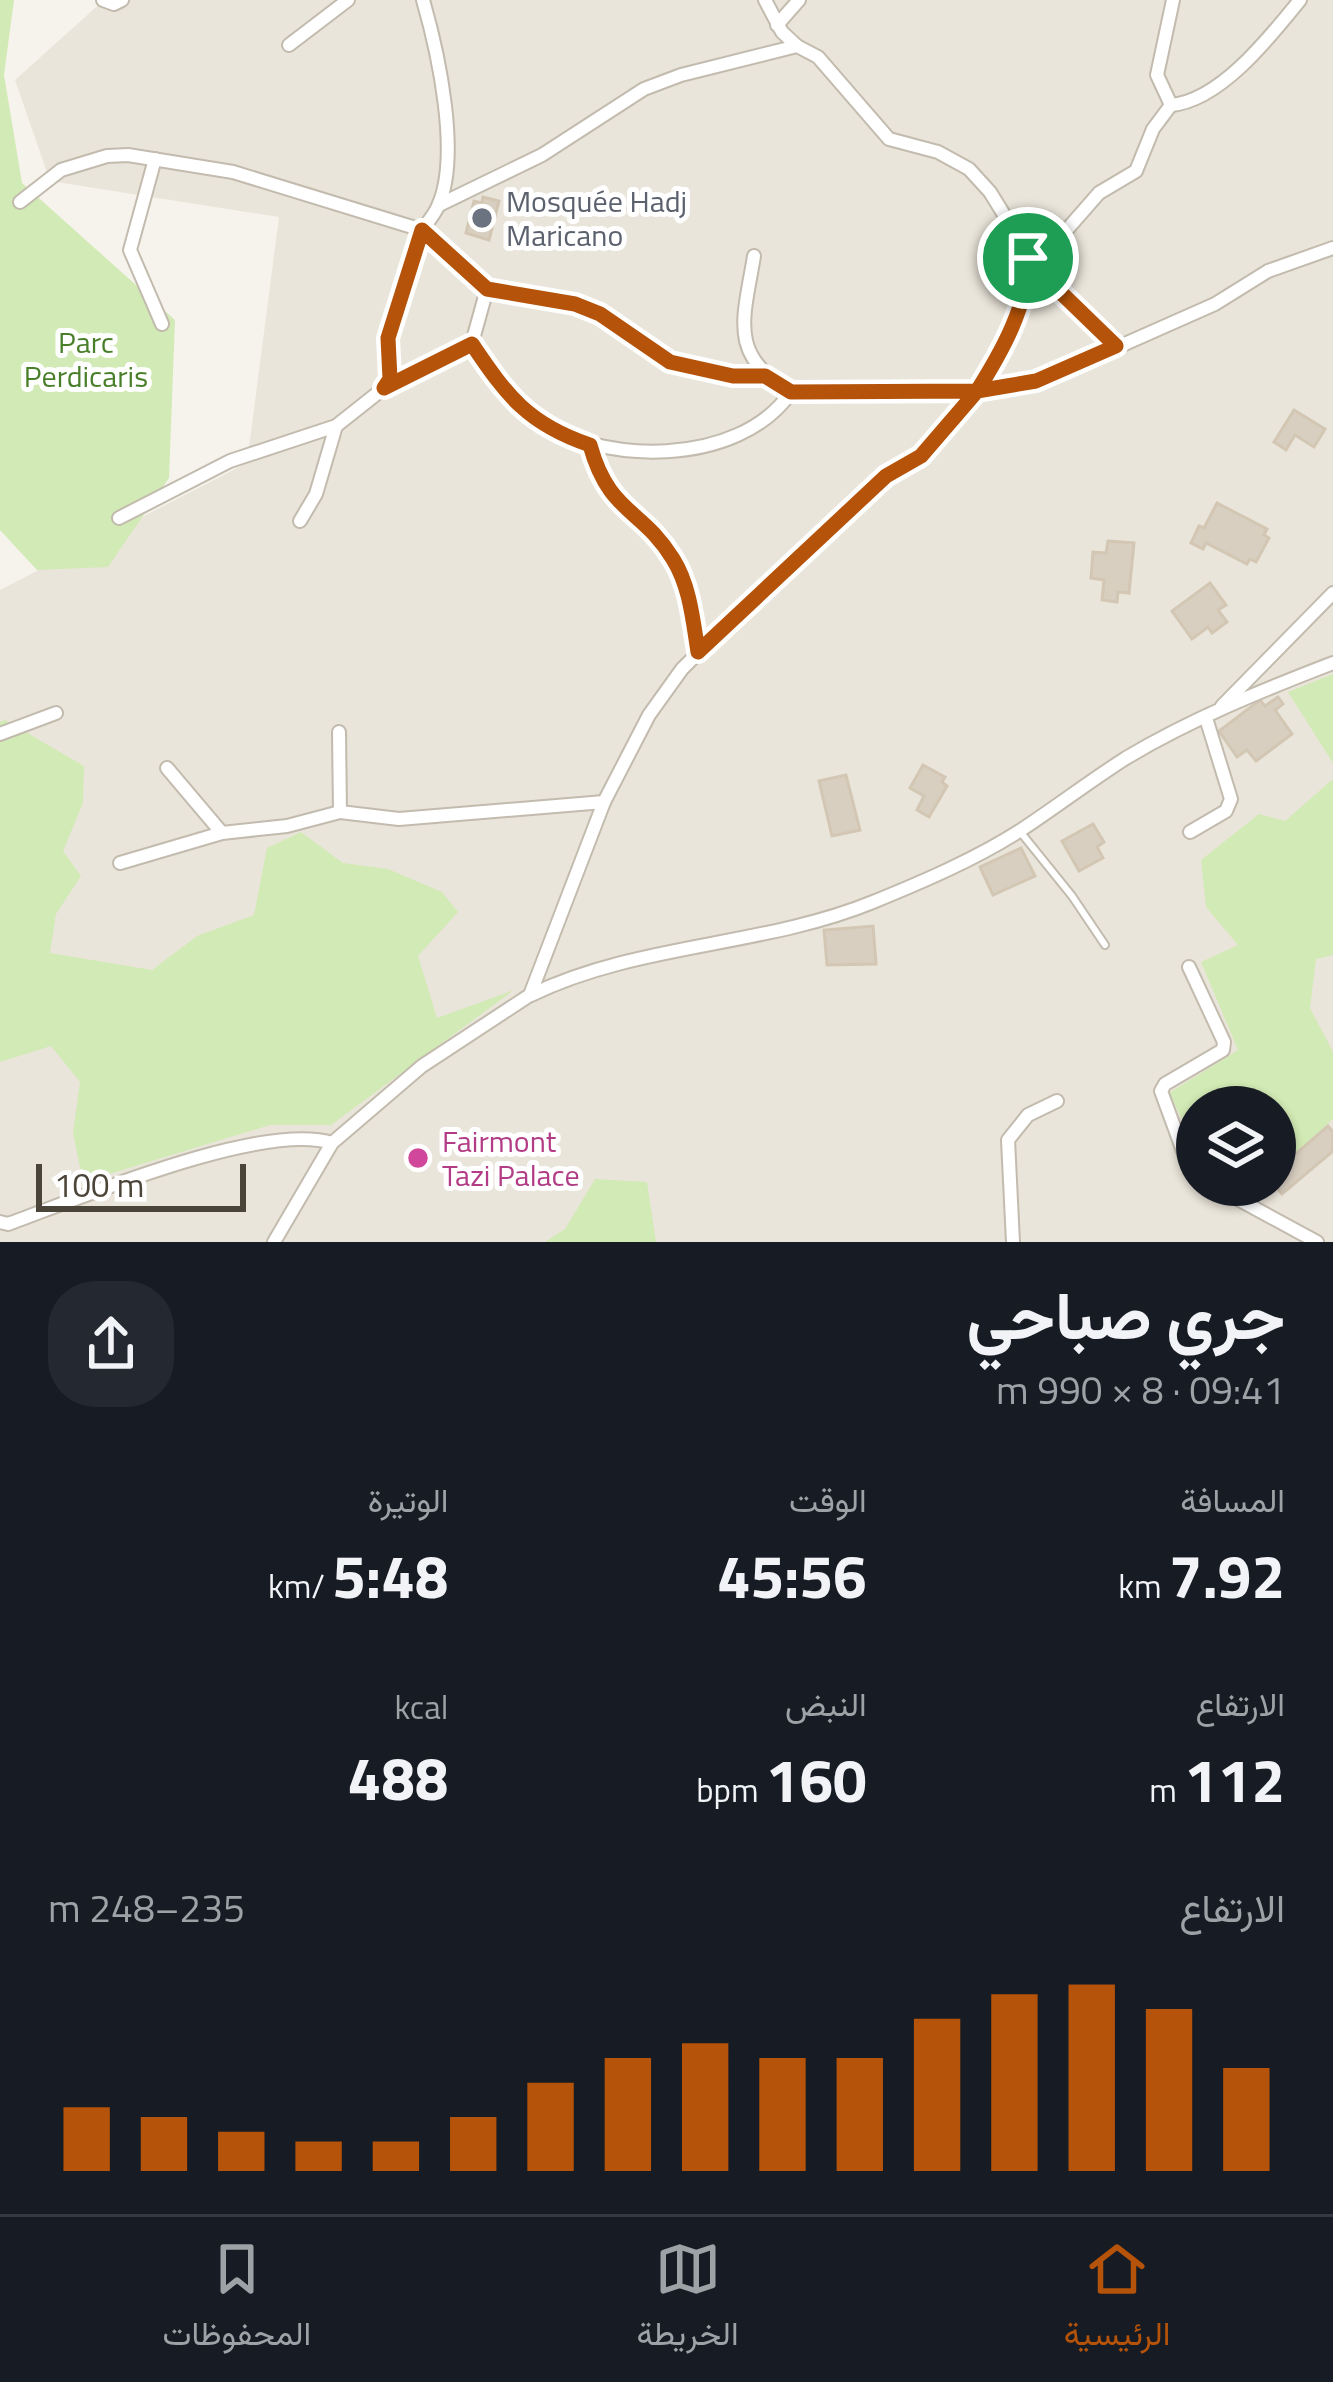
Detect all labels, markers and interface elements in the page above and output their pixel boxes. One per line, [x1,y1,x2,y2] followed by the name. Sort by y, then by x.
[506,178,687,258] place label: Mosquée Hadj Maricano
[469,205,495,231] marker: Mosquée Hadj Maricano
[977,207,1079,309] pin
[995,225,1061,291] icon: arrive
[24,319,148,399] park label: Parc Perdicaris
[1176,1086,1296,1206] map controls
[1176,1086,1296,1206] button: layers
[442,1118,580,1198] place label: Fairmont Tazi Palace
[405,1145,431,1171] marker: Fairmont Tazi Palace
[36,1158,246,1211] scale bar
[54,1160,144,1210] text: 100 m
[967,1264,1285,1365] text: جري صباحي
[48,1281,174,1407] button: share
[996,1360,1285,1419] text: 09:41 · 8 × 990 m
[368,1475,448,1525] text: الوتيرة
[789,1475,867,1525] text: الوقت
[1180,1475,1285,1525] text: المسافة
[332,1530,448,1621] text: 5:48
[717,1530,867,1621] text: 45:56
[1169,1530,1285,1621] text: 7.92
[268,1561,332,1611] text: /km
[1118,1561,1169,1611] text: km
[785,1679,867,1729] text: النبض
[1195,1679,1285,1729] text: الارتفاع
[394,1682,448,1732] text: kcal
[348,1732,448,1823] text: 488
[766,1734,867,1825] text: 160
[1184,1734,1285,1825] text: 112
[696,1765,766,1815] text: bpm
[1149,1765,1184,1815] text: m
[48,1878,245,1937] text: 235–248 m
[1179,1878,1285,1937] text: الارتفاع
[163,2236,311,2363] tab: المحفوظات
[636,2236,739,2363] tab: الخريطة
[1064,2236,1170,2363] tab: الرئيسية

